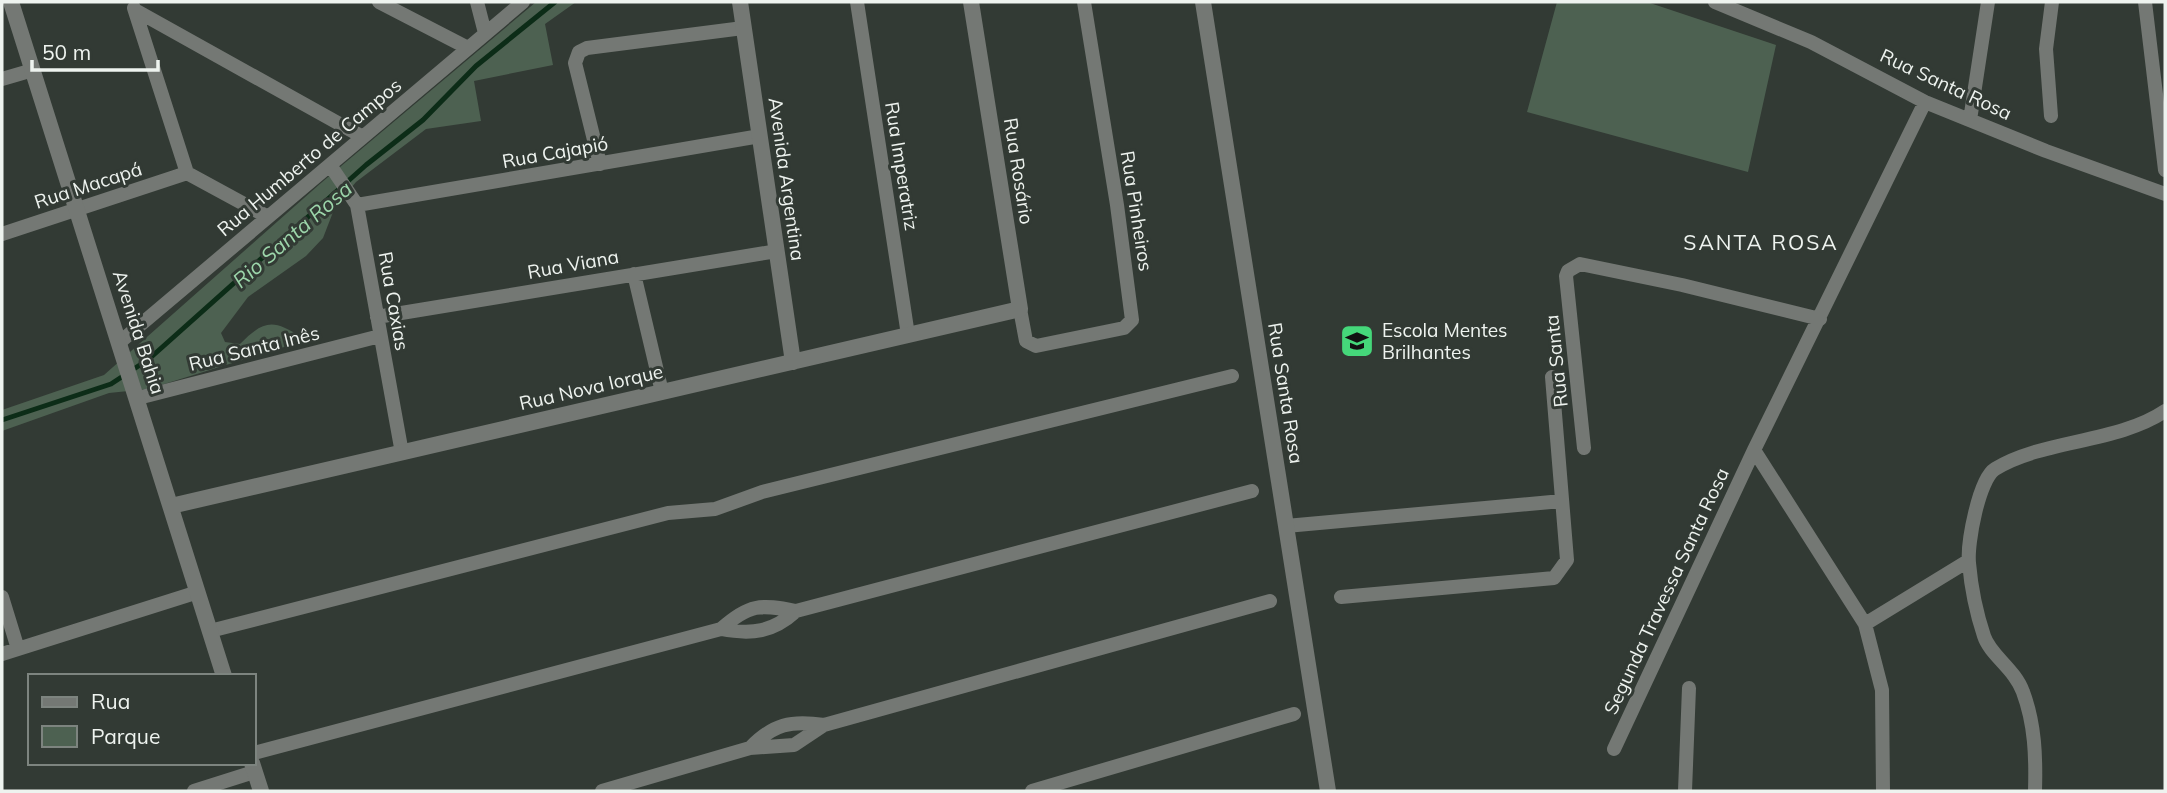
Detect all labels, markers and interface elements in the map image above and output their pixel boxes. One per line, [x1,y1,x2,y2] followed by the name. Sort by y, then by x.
[32,28,158,72] scale bar
[42,39,91,65] text: 50 m
[1876,43,2016,125] street label: Rua Santa Rosa
[212,73,406,241] street label: Rua Humberto de Campos
[764,96,810,262] street label: Avenida Argentina
[880,100,924,232] street label: Rua Imperatriz
[999,116,1039,226] street label: Rua Rosário
[500,131,610,173] street label: Rua Cajapió
[1116,149,1158,273] street label: Rua Pinheiros
[31,156,145,214] street label: Rua Macapá
[227,175,357,293] water label: Rio Santa Rosa
[1683,229,1839,255] district label: SANTA ROSA
[526,244,620,284] street label: Rua Viana
[373,250,415,352] street label: Rua Caxias
[108,267,170,397] street label: Avenida Bahia
[1539,314,1573,408] street label: Rua Santa
[1382,318,1507,364] place label: Escola Mentes Brilhantes
[186,320,322,376] street label: Rua Santa Inês
[1263,321,1309,465] street label: Rua Santa Rosa
[1338,322,1376,360] school or university icon: Escola Mentes Brilhantes
[517,359,665,415] street label: Rua Nova Iorque
[1598,464,1734,718] street label: Segunda Travessa Santa Rosa
[28,674,256,765] legend
[91,688,130,714] text: Rua
[91,723,160,749] text: Parque

